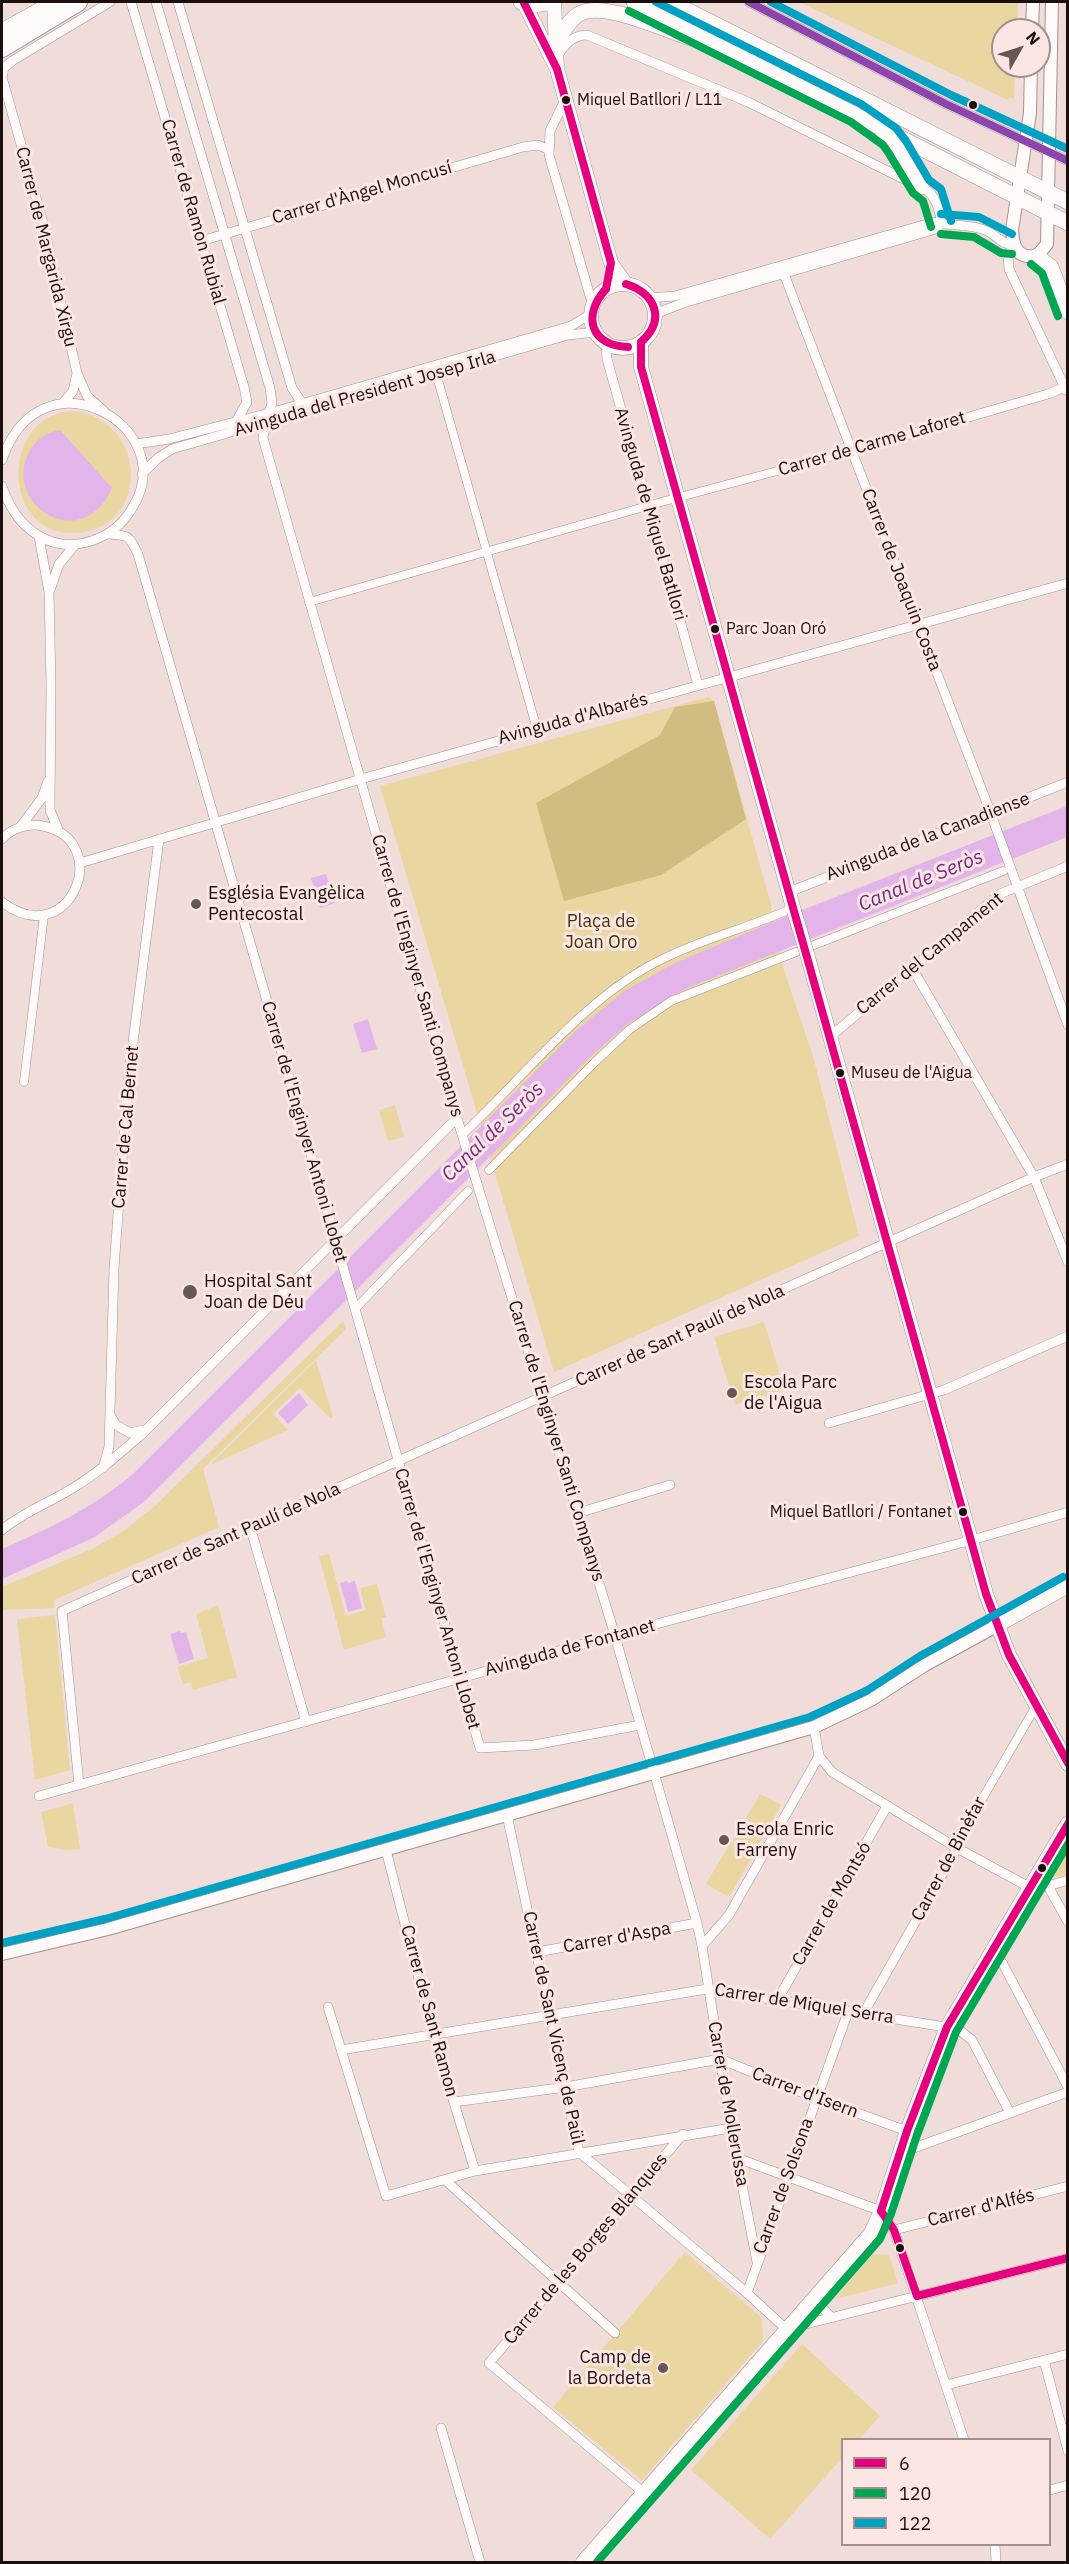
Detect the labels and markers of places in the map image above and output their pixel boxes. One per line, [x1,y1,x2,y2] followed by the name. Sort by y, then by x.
[577,90,722,110] place label: Miquel Batllori / L11
[560,94,572,106] marker: Miquel Batllori / L11
[967,99,979,111] unlabelled marker
[726,619,826,639] place label: Parc Joan Oró
[709,623,721,635] marker: Parc Joan Oró
[208,883,365,926] place label: Església Evangèlica Pentecostal
[189,897,203,911] marker: Església Evangèlica Pentecostal
[851,1063,972,1083] place label: Museu de l'Aigua
[834,1067,846,1079] marker: Museu de l'Aigua
[204,1271,312,1314] place label: Hospital Sant Joan de Déu
[181,1283,199,1301] marker: Hospital Sant Joan de Déu
[744,1372,837,1414] place label: Escola Parc de l'Aigua
[725,1386,739,1400] marker: Escola Parc de l'Aigua
[770,1502,952,1522] place label: Miquel Batllori / Fontanet
[957,1506,969,1518] marker: Miquel Batllori / Fontanet
[736,1819,834,1862] place label: Escola Enric Farreny
[717,1833,731,1847] marker: Escola Enric Farreny
[1036,1862,1048,1874] unlabelled marker
[894,2242,906,2254] unlabelled marker
[568,2347,651,2390] place label: Camp de la Bordeta
[656,2361,670,2375] marker: Camp de la Bordeta

